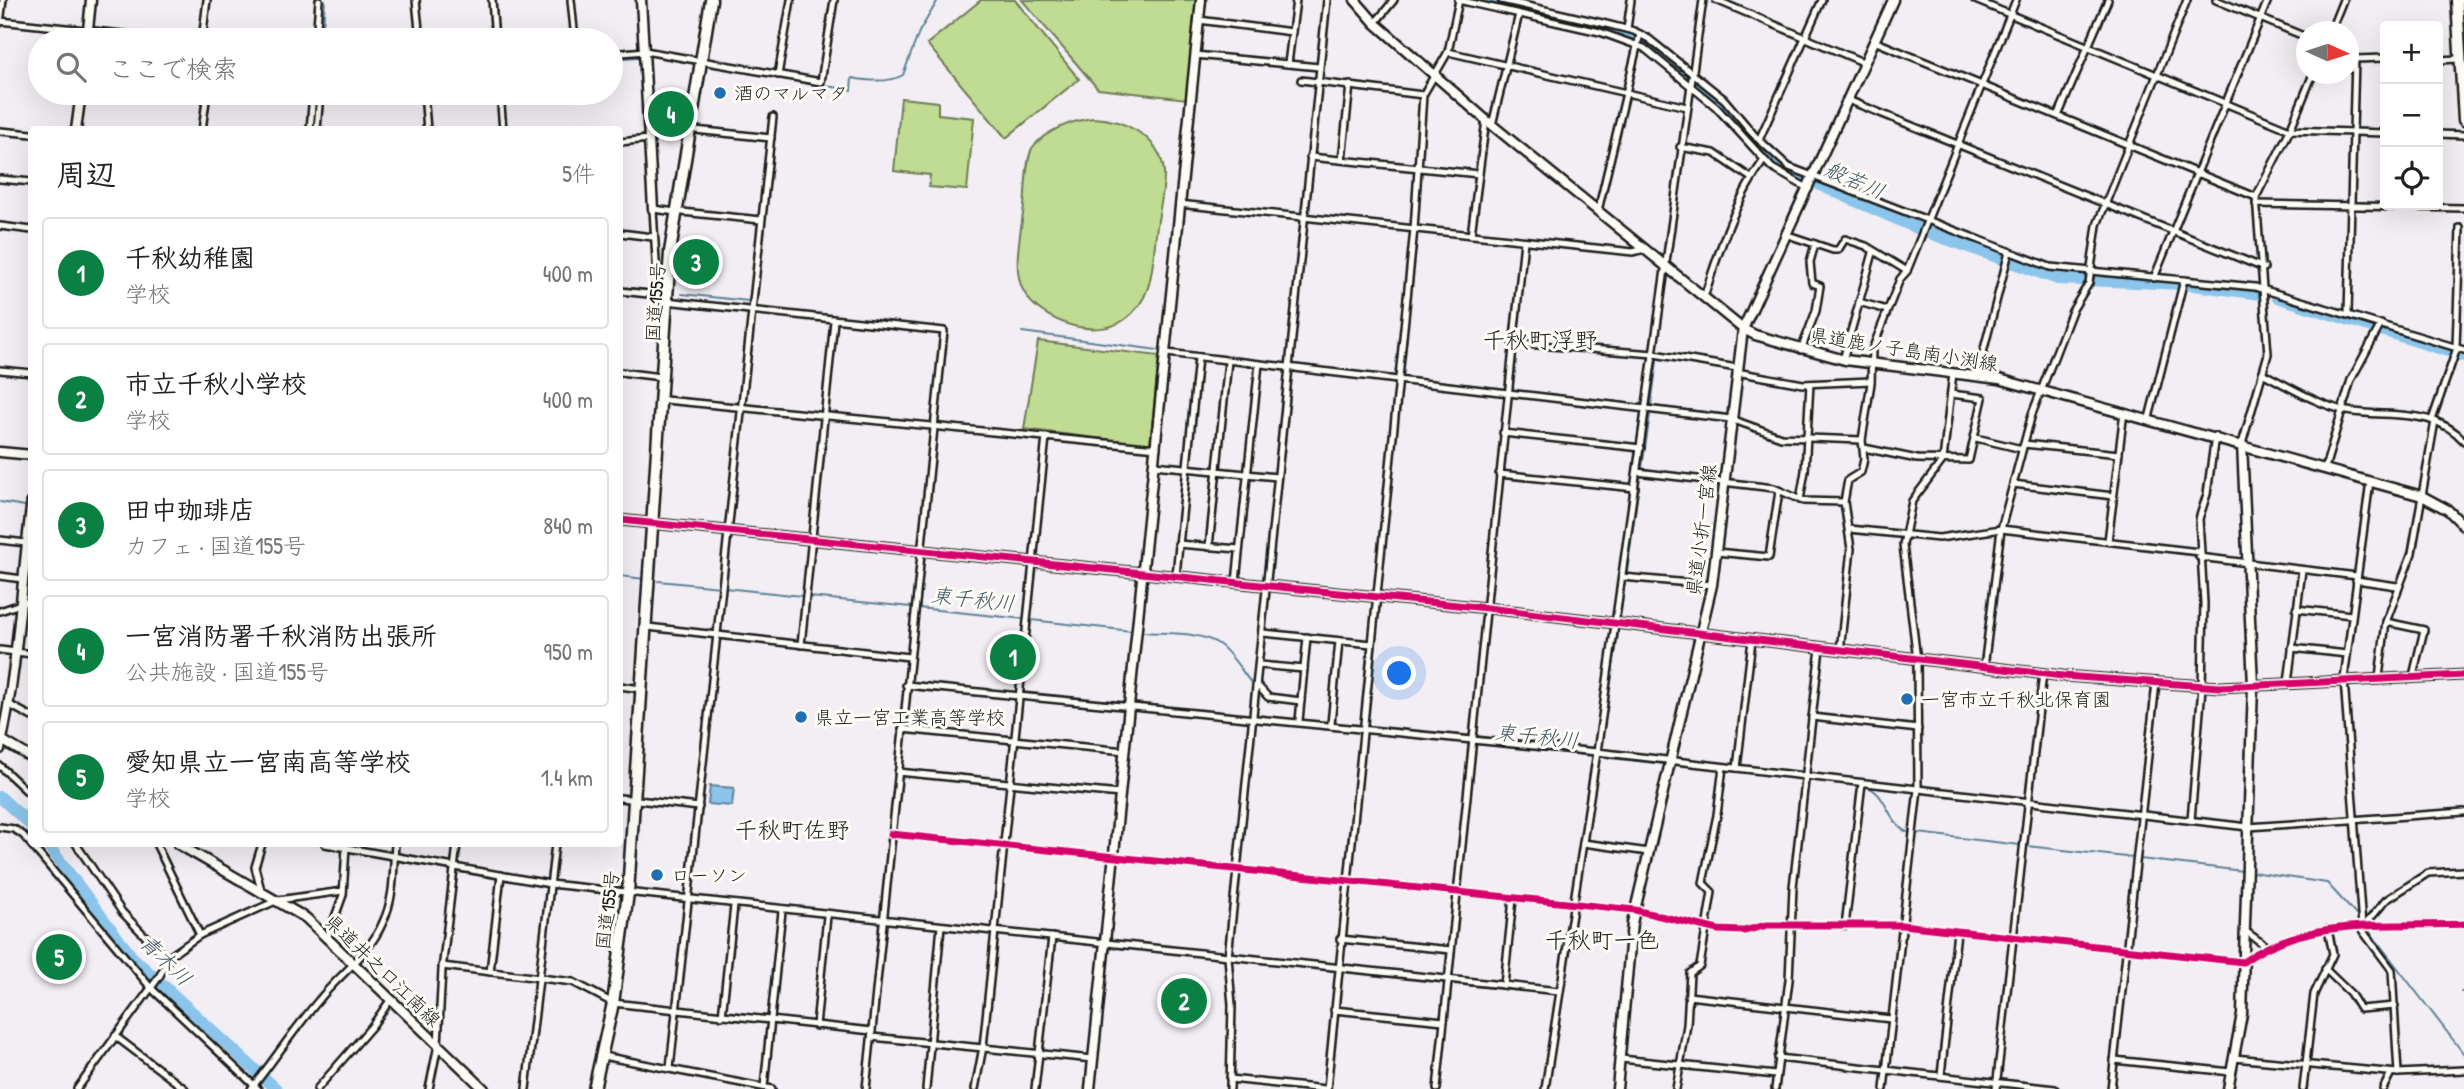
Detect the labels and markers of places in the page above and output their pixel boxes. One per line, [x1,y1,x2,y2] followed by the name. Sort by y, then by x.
[734,80,848,106] place label: 酒のマルマタ
[712,85,728,101] marker: 酒のマルマタ
[648,88,694,140] pin: 4
[673,236,719,288] pin: 3
[990,631,1036,683] pin: 1
[1921,686,2111,712] place label: 一宮市立千秋北保育園
[1899,691,1915,707] marker: 一宮市立千秋北保育園
[815,704,1005,730] place label: 県立一宮工業高等学校
[793,709,809,725] marker: 県立一宮工業高等学校
[671,862,747,888] place label: ローソン
[649,867,665,883] marker: ローソン
[36,931,82,983] pin: 5
[1161,975,1207,1027] pin: 2

